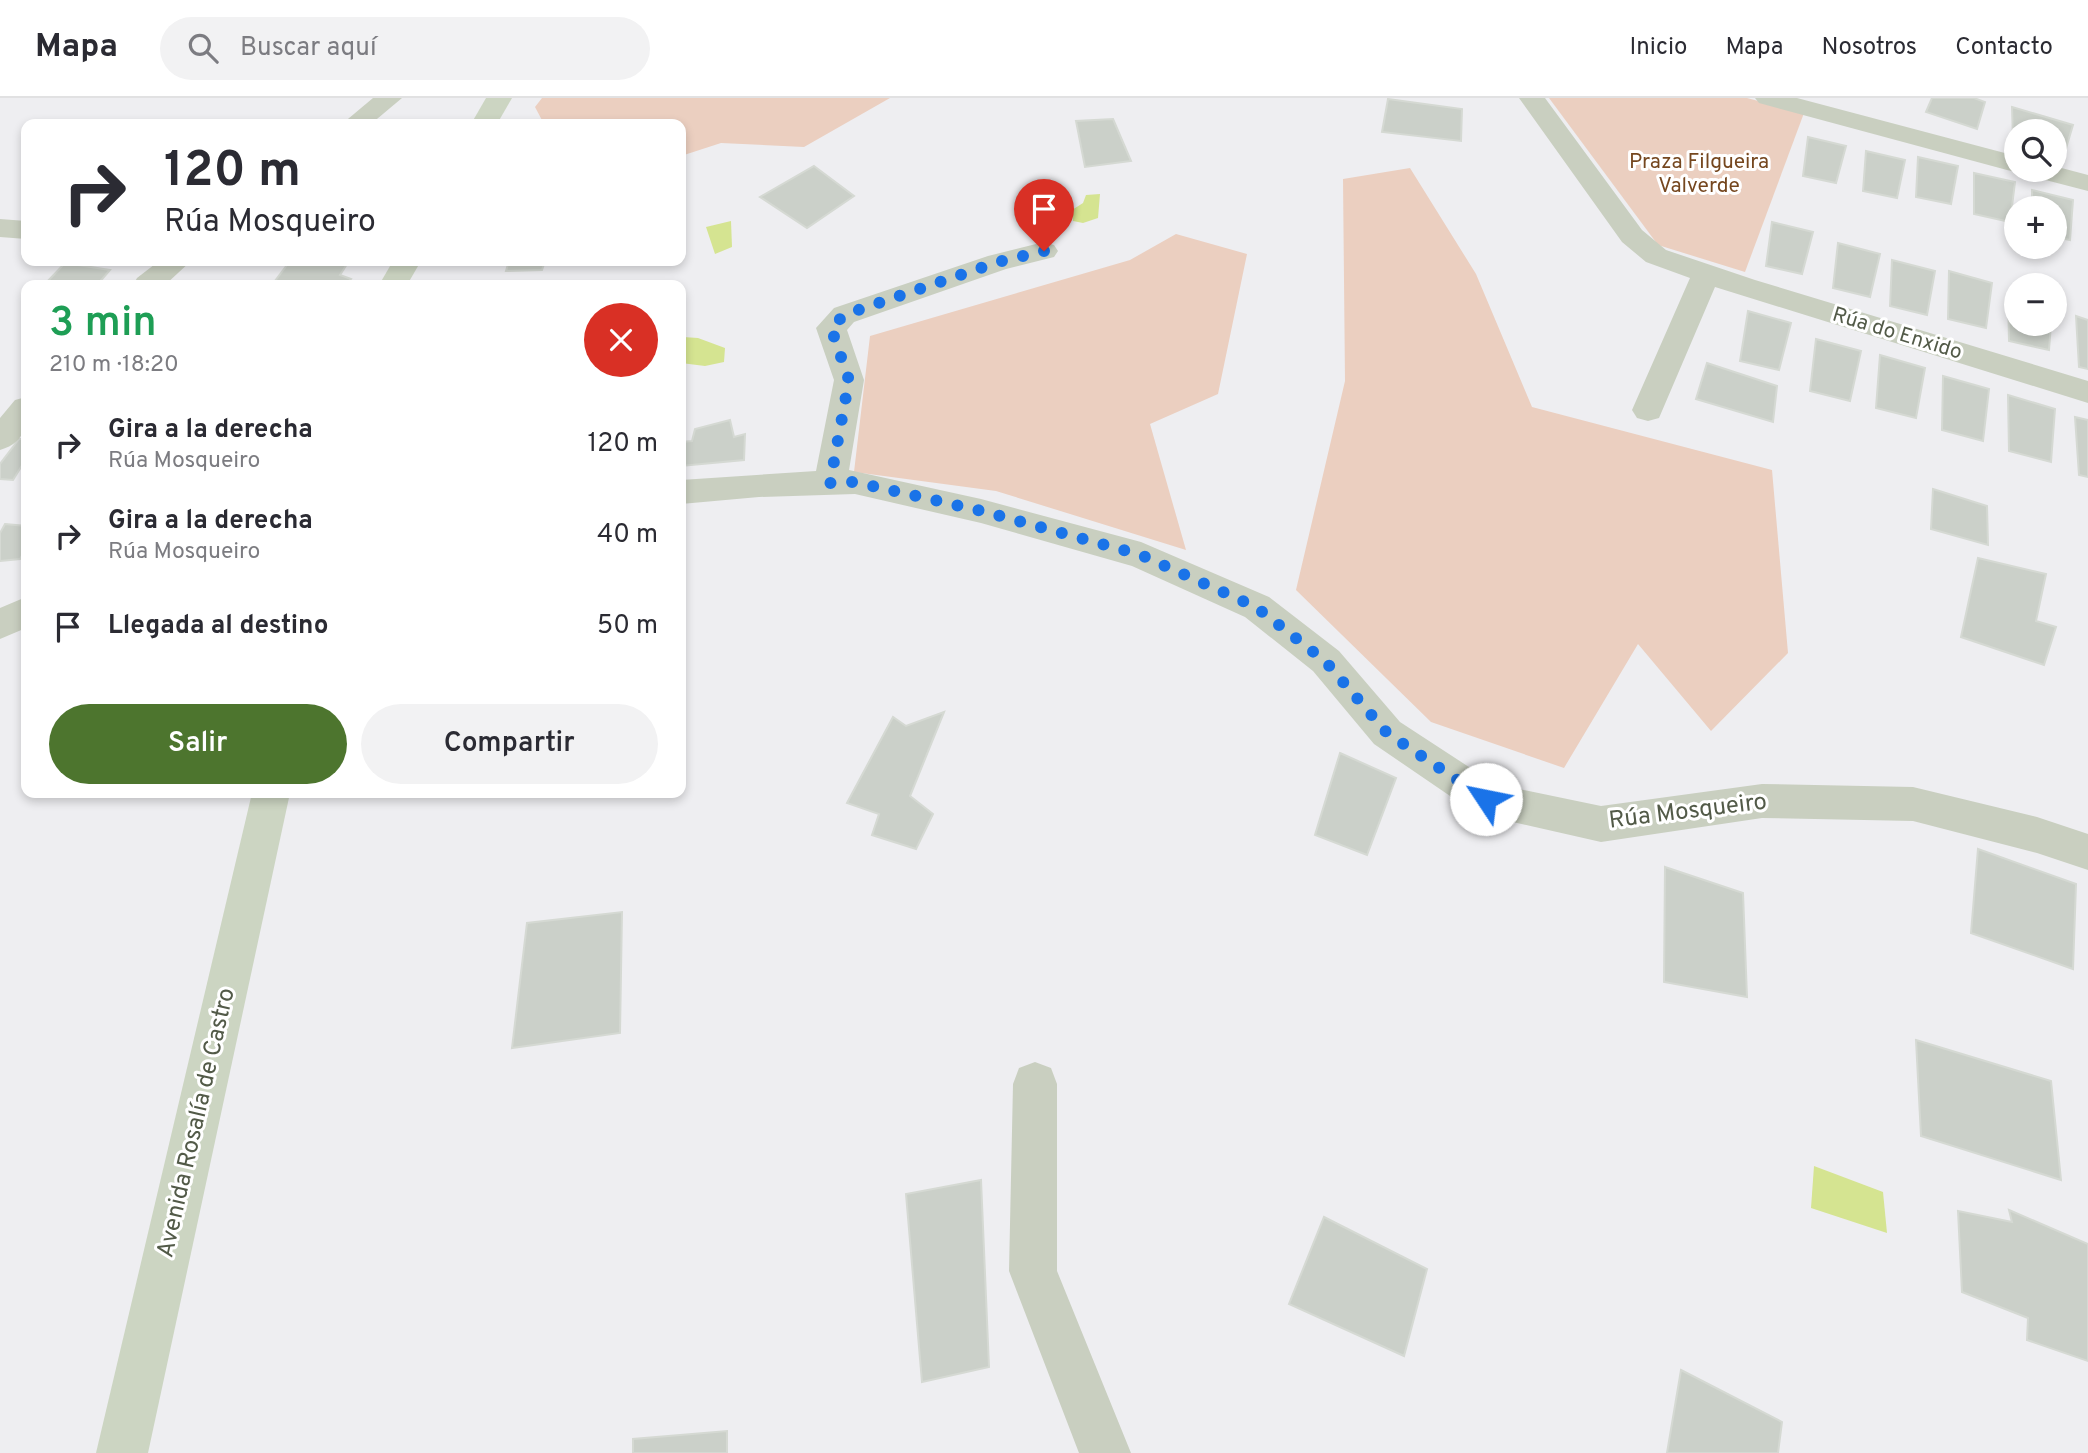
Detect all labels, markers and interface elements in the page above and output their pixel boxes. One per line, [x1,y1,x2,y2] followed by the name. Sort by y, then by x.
[160,17,650,80] search box
[35,27,118,69] text: Mapa
[184,29,222,67] icon: search
[240,32,377,65] text: Buscar aquí
[1630,33,1687,63] text: Inicio
[1725,33,1784,63] text: Mapa
[1822,33,1917,63] text: Nosotros
[1955,33,2053,63] text: Contacto
[2004,119,2067,336] map controls
[2004,119,2067,182] button: search
[164,142,301,204] text: 120 m
[49,147,140,238] icon: right
[1629,149,1769,200] park label: Praza Filgueira Valverde
[1014,179,1074,251] pin
[1025,190,1063,228] icon: arrive
[2004,196,2067,259] button: +
[164,203,376,243] text: Rúa Mosqueiro
[2004,273,2067,336] button: −
[49,298,157,351] text: 3 min
[1829,301,1965,367] street label: Rúa do Enxido
[584,303,658,377] button: close
[49,351,179,380] text: 210 m · 18:20
[108,414,313,447] text: Gira a la derecha
[49,426,87,464] icon: right
[588,428,658,461] text: 120 m
[108,447,260,476] text: Rúa Mosqueiro
[108,505,313,538] text: Gira a la derecha
[49,517,87,555] icon: right
[597,519,658,552] text: 40 m
[108,538,260,567] text: Rúa Mosqueiro
[49,608,87,646] icon: arrive
[108,610,328,643] text: Llegada al destino
[597,610,658,643] text: 50 m
[49,704,347,784] button: Salir
[361,704,658,784] button: Compartir
[1449,762,1523,836] position arrow
[1607,787,1769,837] street label: Rúa Mosqueiro
[151,985,243,1261] street label: Avenida Rosalía de Castro

